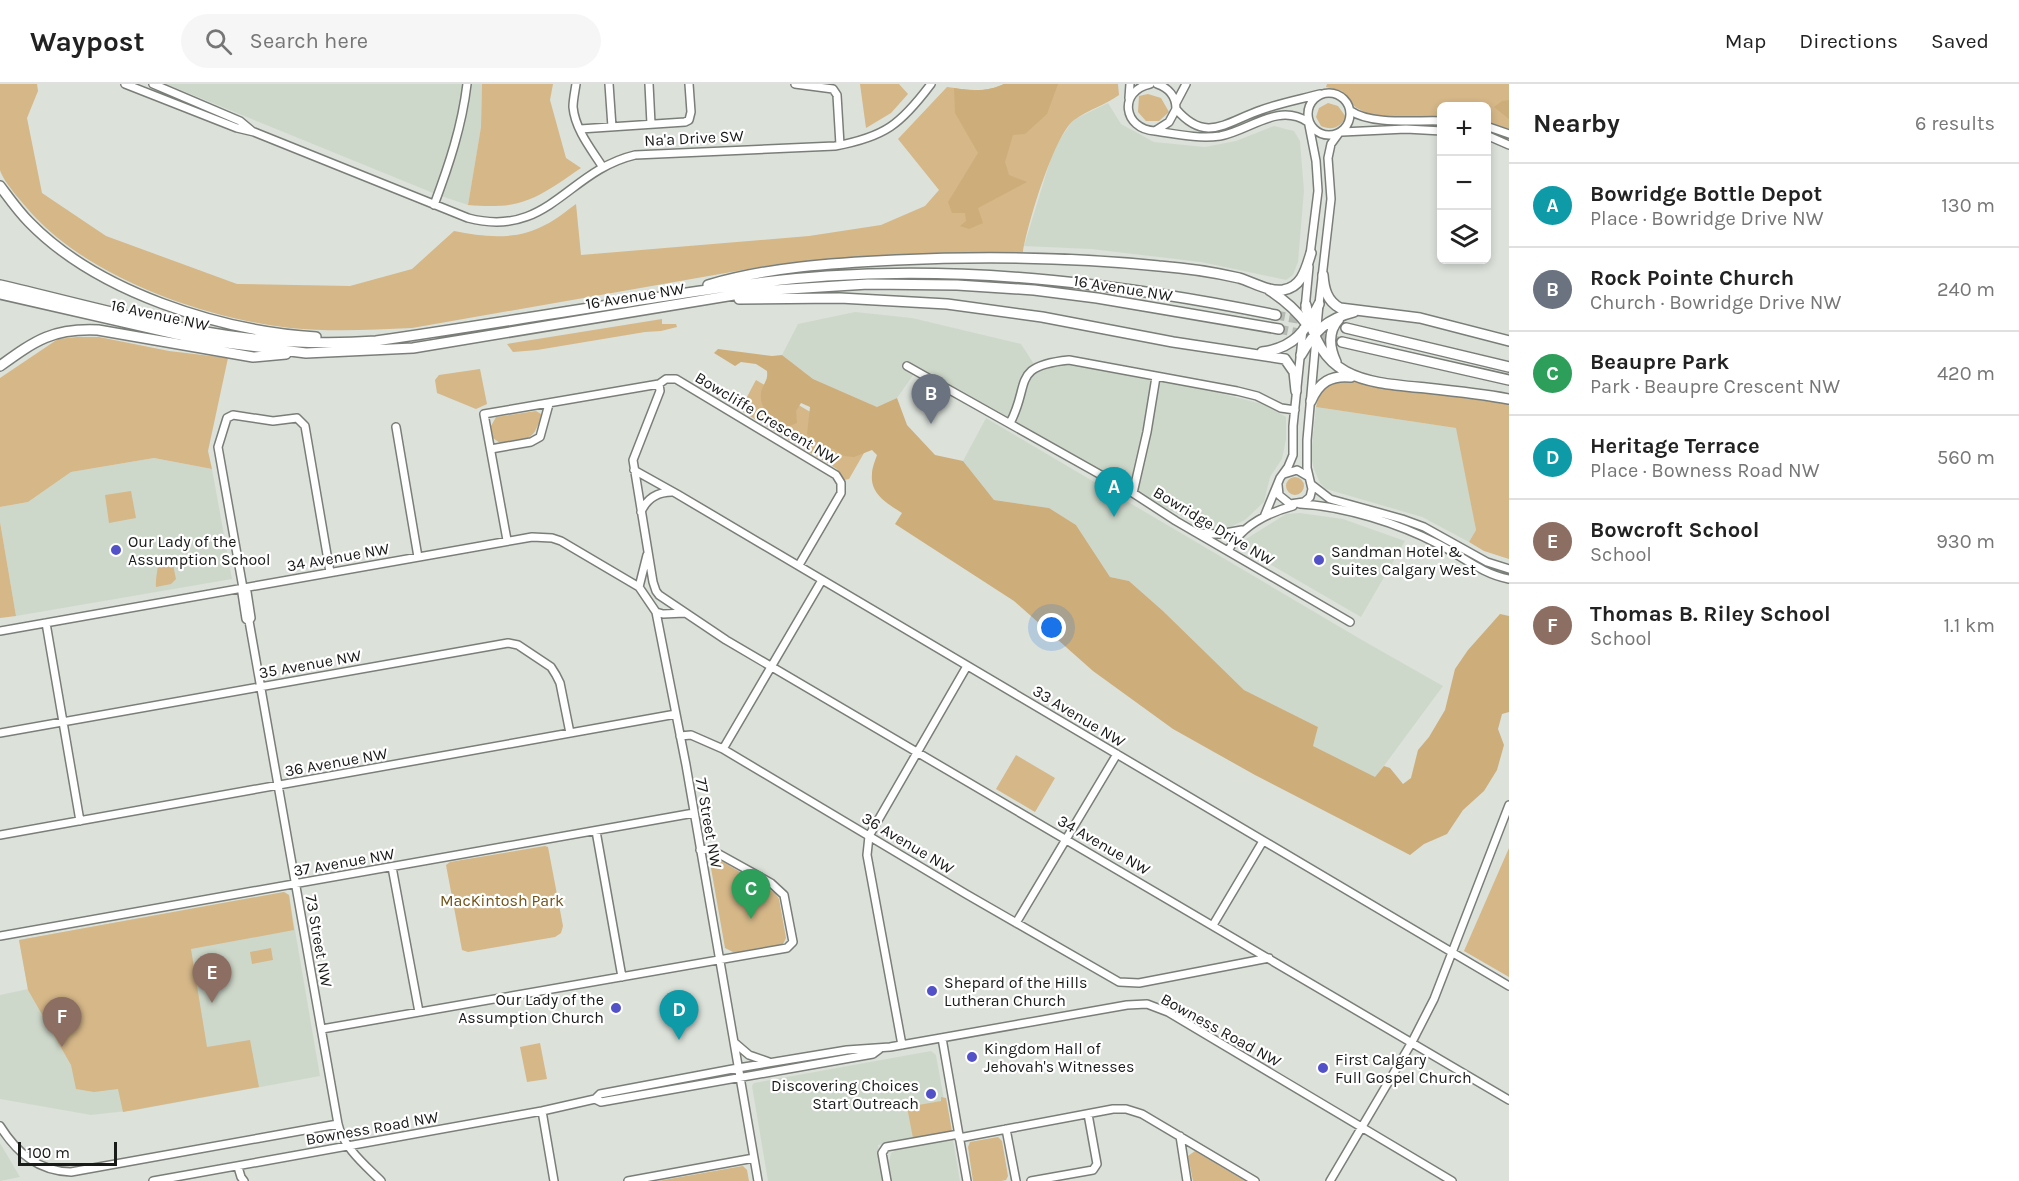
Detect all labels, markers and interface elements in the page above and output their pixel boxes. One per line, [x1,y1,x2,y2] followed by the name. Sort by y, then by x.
[181,14,601,68] search box
[30,25,145,58] text: Waypost
[202,25,235,58] icon: search
[250,28,368,54] text: Search here
[1725,29,1766,53] text: Map
[1799,29,1898,53] text: Directions
[1931,29,1989,53] text: Saved
[1437,102,1491,264] map controls
[1437,102,1491,156] button: +
[1533,108,1620,139] text: Nearby
[1915,112,1995,135] text: 6 results
[644,126,745,150] street label: Na'a Drive SW
[1437,156,1491,210] button: −
[1590,181,1822,207] text: Bowridge Bottle Depot
[1546,194,1559,217] text: A
[1941,194,1995,217] text: 130 m
[1590,207,1824,230] text: Place · Bowridge Drive NW
[1437,210,1491,264] button: layers
[1590,265,1794,291] text: Rock Pointe Church
[1072,271,1175,305] street label: 16 Avenue NW
[1546,278,1559,301] text: B
[1937,278,1995,301] text: 240 m
[584,279,687,313] street label: 16 Avenue NW
[1590,291,1841,314] text: Church · Bowridge Drive NW
[109,295,212,335] street label: 16 Avenue NW
[1590,349,1729,375] text: Beaupre Park
[1546,362,1559,385] text: C
[1937,362,1995,385] text: 420 m
[692,368,843,469] street label: Bowcliffe Crescent NW
[912,374,950,424] pin: B
[1590,375,1840,398] text: Park · Beaupre Crescent NW
[1590,433,1760,459] text: Heritage Terrace
[1546,446,1559,469] text: D
[1937,446,1995,469] text: 560 m
[1590,459,1820,482] text: Place · Bowness Road NW
[1094,468,1134,517] pin: A
[1150,482,1279,570] street label: Bowridge Drive NW
[1590,517,1759,543] text: Bowcroft School
[1547,530,1558,553] text: E
[1936,530,1995,553] text: 930 m
[128,532,271,569] place label: Our Lady of the Assumption School
[285,539,391,575] street label: 34 Avenue NW
[1331,542,1476,579] place label: Sandman Hotel & Suites Calgary West
[109,543,123,557] marker: Our Lady of the Assumption School
[1590,543,1652,566] text: School
[1312,553,1326,567] marker: Sandman Hotel & Suites Calgary West
[1590,601,1831,627] text: Thomas B. Riley School
[1037,613,1066,642] your location
[1547,614,1558,637] text: F
[1943,614,1995,637] text: 1.1 km
[1590,627,1652,650] text: School
[257,645,364,682] street label: 35 Avenue NW
[1029,681,1129,751] street label: 33 Avenue NW
[283,743,390,780] street label: 36 Avenue NW
[692,776,726,871] street label: 77 Street NW
[858,808,958,878] street label: 36 Avenue NW
[1054,811,1154,880] street label: 34 Avenue NW
[292,844,397,880] street label: 37 Avenue NW
[732,870,771,919] pin: C
[440,891,564,910] park label: MacKintosh Park
[302,893,337,989] street label: 73 Street NW
[192,954,232,1003] pin: E
[944,973,1087,1010] place label: Shepard of the Hills Lutheran Church
[925,984,939,998] marker: Shepard of the Hills Lutheran Church
[1158,989,1285,1071] street label: Bowness Road NW
[458,990,604,1027] place label: Our Lady of the Assumption Church
[660,990,698,1040] pin: D
[42,998,82,1047] pin: F
[609,1001,623,1015] marker: Our Lady of the Assumption Church
[984,1039,1134,1076] place label: Kingdom Hall of Jehovah's Witnesses
[965,1050,979,1064] marker: Kingdom Hall of Jehovah's Witnesses
[1335,1050,1472,1087] place label: First Calgary Full Gospel Church
[1316,1061,1330,1075] marker: First Calgary Full Gospel Church
[771,1076,919,1113] place label: Discovering Choices Start Outreach
[924,1087,938,1101] marker: Discovering Choices Start Outreach
[304,1107,441,1149] street label: Bowness Road NW
[18,1139,117,1166] scale bar
[27,1143,70,1162] text: 100 m

